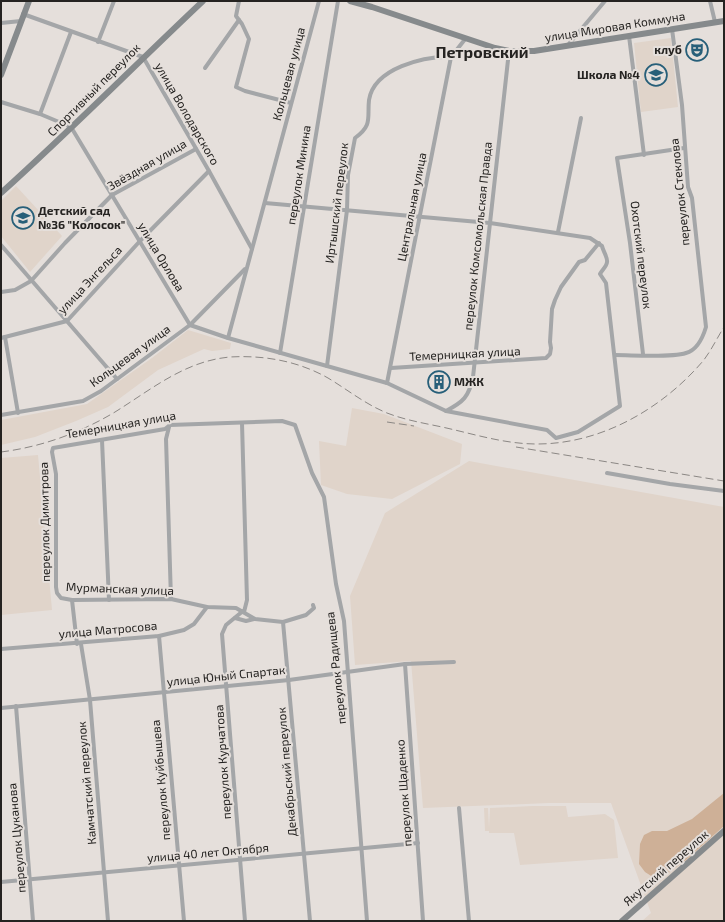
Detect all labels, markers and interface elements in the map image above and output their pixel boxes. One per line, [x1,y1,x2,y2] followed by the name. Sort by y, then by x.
[544,8,686,45] street label: улица Мировая Коммуна
[269,25,308,122] street label: Кольцевая улица
[684,37,710,63] theatre icon: клуб
[44,40,144,139] street label: Спортивный переулок
[435,42,529,61] district label: Петровский
[654,42,682,56] place label: клуб
[152,60,223,168] street label: улица Володарского
[643,62,669,88] school or university icon: Школа №4
[577,67,640,81] place label: Школа №4
[283,124,314,226] street label: переулок Минина
[104,136,189,193] street label: Звёздная улица
[666,138,693,246] street label: переулок Стеклова
[322,141,351,264] street label: Иртышский переулок
[460,141,495,331] street label: переулок Комсомольская Правда
[394,151,429,263] street label: Центральная улица
[627,200,656,310] street label: Охотский переулок
[38,203,125,231] place label: Детский сад №36 "Колосок"
[10,205,36,231] school or university icon: Детский сад №36 "Колосок"
[135,219,188,294] street label: улица Орлова
[54,243,125,317] street label: улица Энгельса
[86,321,173,390] street label: Кольцевая улица
[409,343,521,364] street label: Темерницкая улица
[426,369,452,395] building icon: МЖК
[454,374,484,388] place label: МЖК
[65,407,177,442] street label: Темерницкая улица
[36,462,53,582] street label: переулок Димитрова
[66,579,174,598] street label: Мурманская улица
[322,611,349,725] street label: переулок Радищева
[58,618,158,641] street label: улица Матросова
[166,662,286,689] street label: улица Юный Спартак
[211,704,234,820] street label: переулок Курчатова
[273,706,300,837] street label: Декабрьский переулок
[148,719,173,841] street label: переулок Куйбышева
[74,720,99,845] street label: Камчатский переулок
[392,739,415,847] street label: переулок Щаденко
[4,782,29,894] street label: переулок Цуканова
[620,826,712,909] street label: Якутский переулок
[146,840,270,865] street label: улица 40 лет Октября

